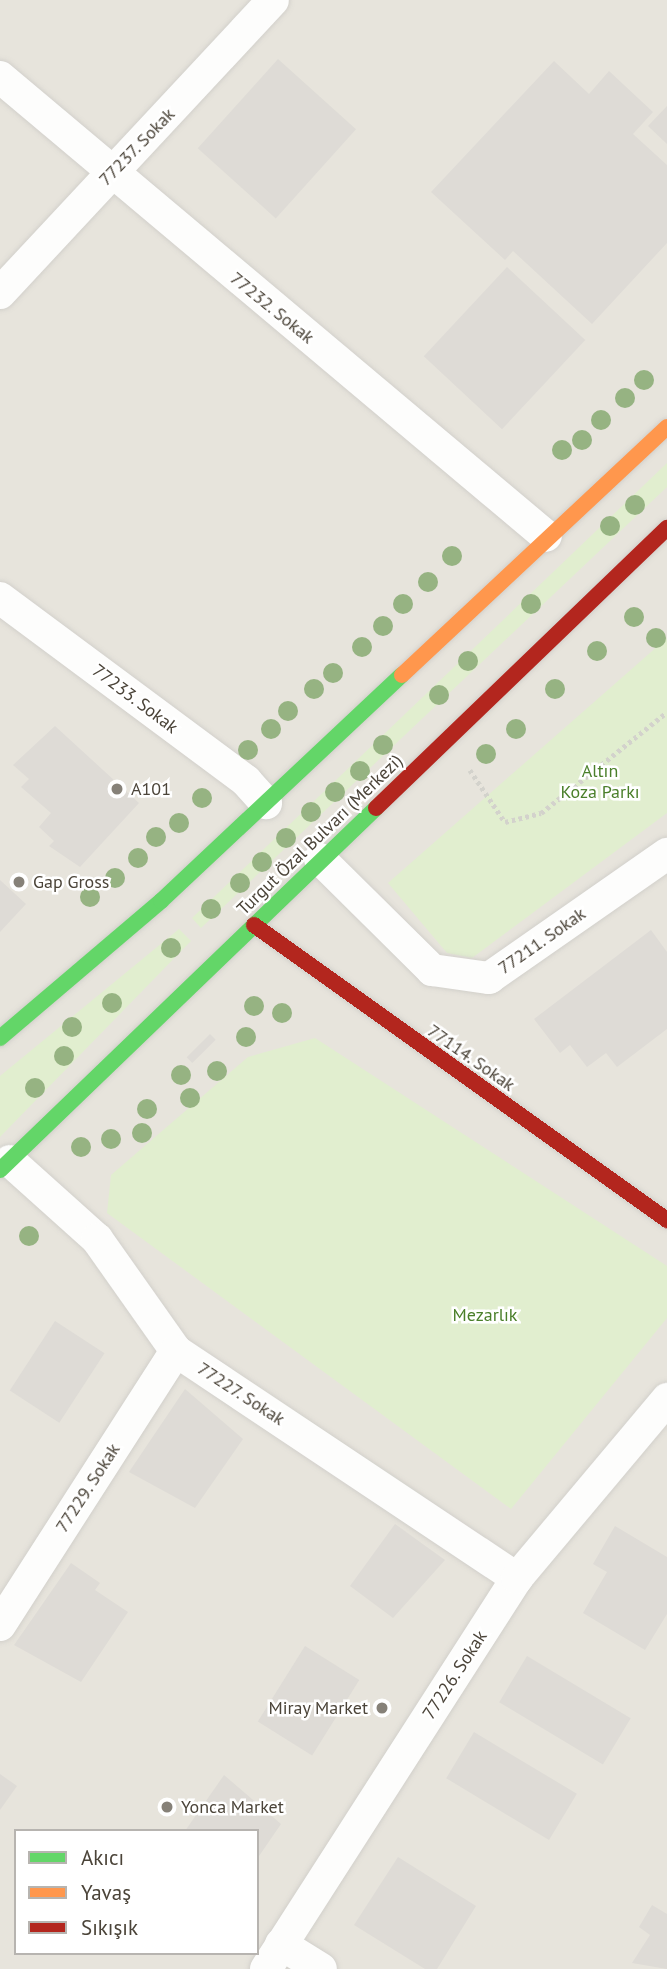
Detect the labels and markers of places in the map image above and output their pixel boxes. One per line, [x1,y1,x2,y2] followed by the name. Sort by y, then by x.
[131,778,171,800] place label: A101
[109,781,125,797] marker: A101
[33,871,109,893] place label: Gap Gross
[11,874,27,890] marker: Gap Gross
[268,1697,368,1719] place label: Miray Market
[374,1700,390,1716] marker: Miray Market
[181,1796,284,1818] place label: Yonca Market
[159,1799,175,1815] marker: Yonca Market

